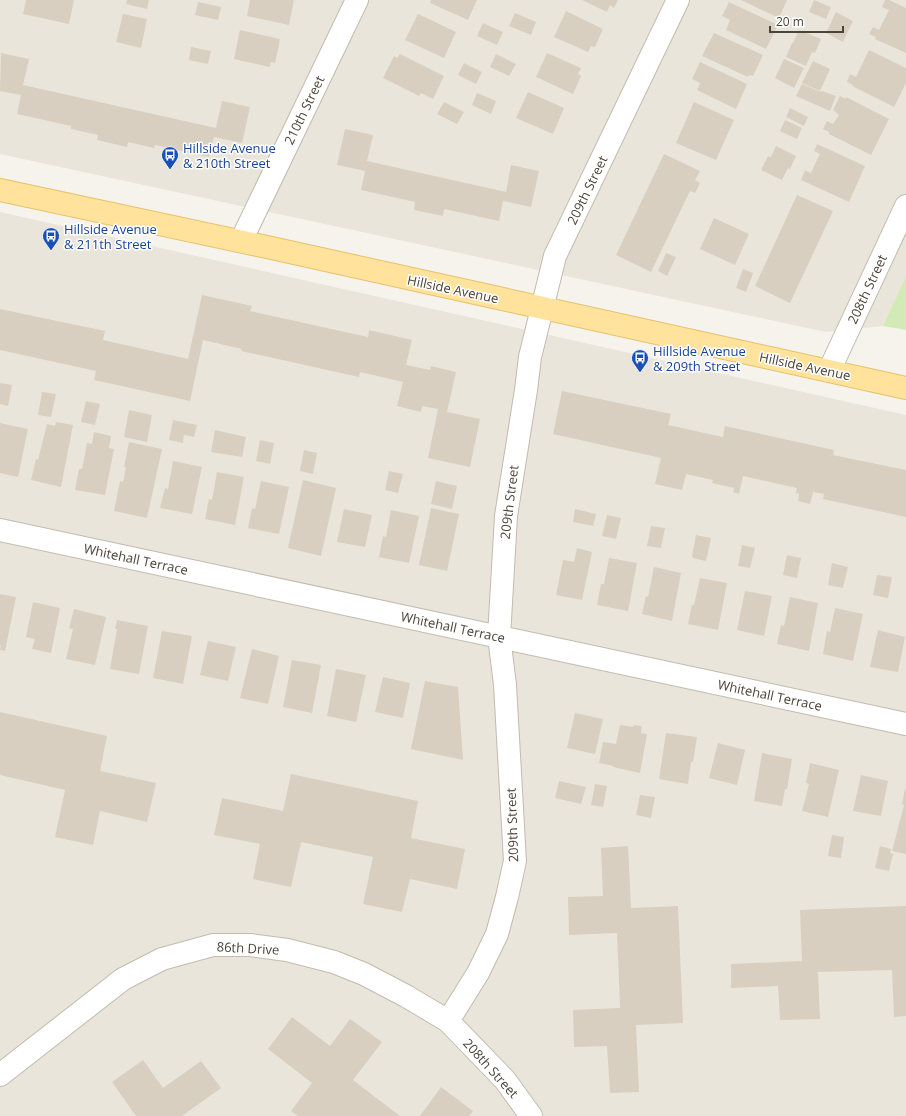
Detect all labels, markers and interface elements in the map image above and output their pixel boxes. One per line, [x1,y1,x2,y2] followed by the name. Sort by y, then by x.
[770,8,843,34] scale bar
[776,13,804,30] text: 20 m
[280,72,329,147] street label: 210th Street
[183,139,276,172] place label: Hillside Avenue & 210th Street
[160,145,180,170] bus stop icon: Hillside Avenue & 210th Street
[563,152,612,227] street label: 209th Street
[64,220,157,253] place label: Hillside Avenue & 211th Street
[41,226,61,251] bus stop icon: Hillside Avenue & 211th Street
[843,251,891,327] street label: 208th Street
[406,271,500,307] street label: Hillside Avenue
[653,342,746,375] place label: Hillside Avenue & 209th Street
[630,348,650,373] bus stop icon: Hillside Avenue & 209th Street
[758,348,852,384] street label: Hillside Avenue
[496,464,523,540] street label: 209th Street
[82,539,190,579] street label: Whitehall Terrace
[399,607,507,647] street label: Whitehall Terrace
[716,675,824,715] street label: Whitehall Terrace
[502,787,522,863] street label: 209th Street
[216,937,280,959] street label: 86th Drive
[459,1034,523,1102] street label: 208th Street

